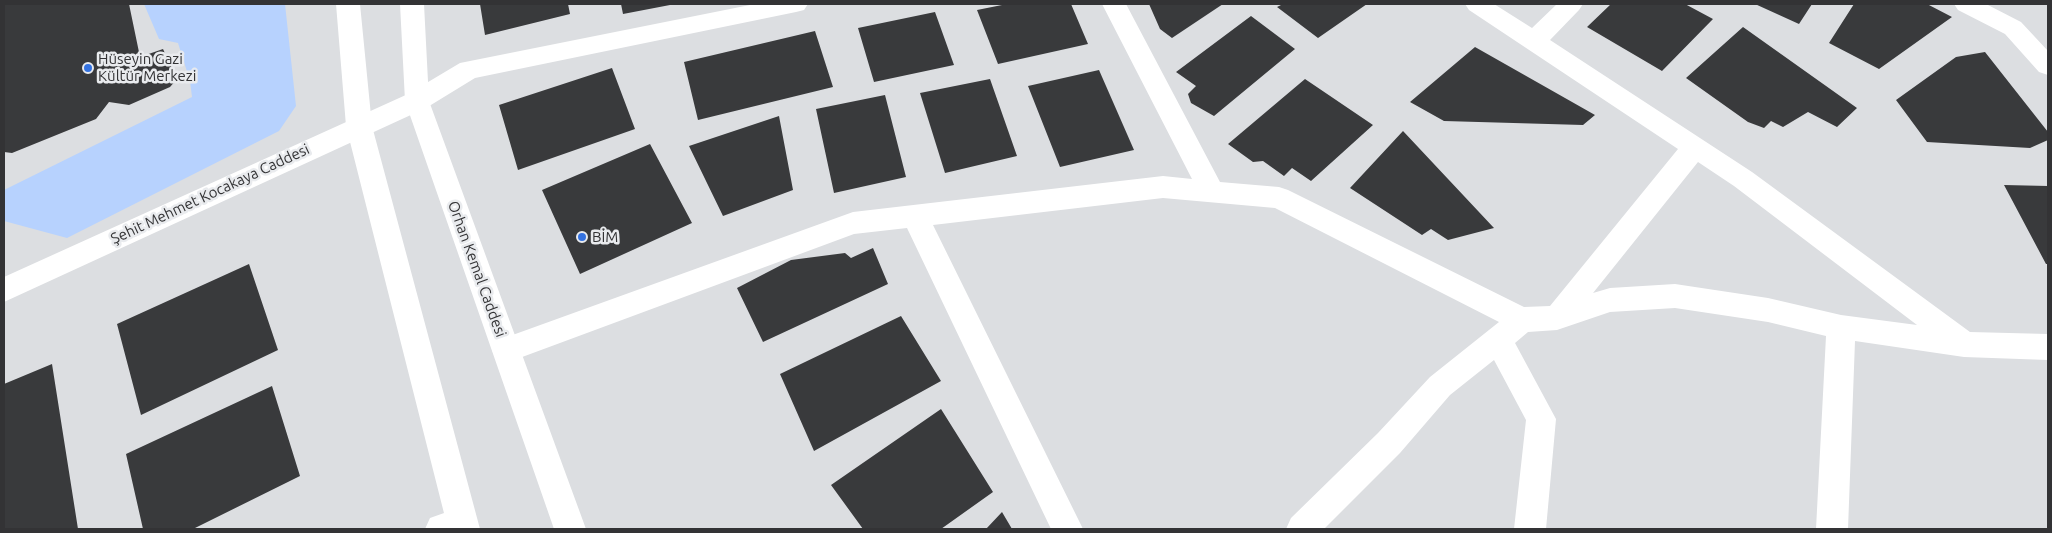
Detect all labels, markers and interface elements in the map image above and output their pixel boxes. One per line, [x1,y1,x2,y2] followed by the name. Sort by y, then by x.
[98,50,196,85] place label: Hüseyin Gazi Kültür Merkezi
[82,62,94,74] marker: Hüseyin Gazi Kültür Merkezi
[108,140,312,248] street label: Şehit Mehmet Kocakaya Caddesi
[444,198,510,340] street label: Orhan Kemal Caddesi
[592,228,618,246] place label: BİM
[576,231,588,243] marker: BİM

